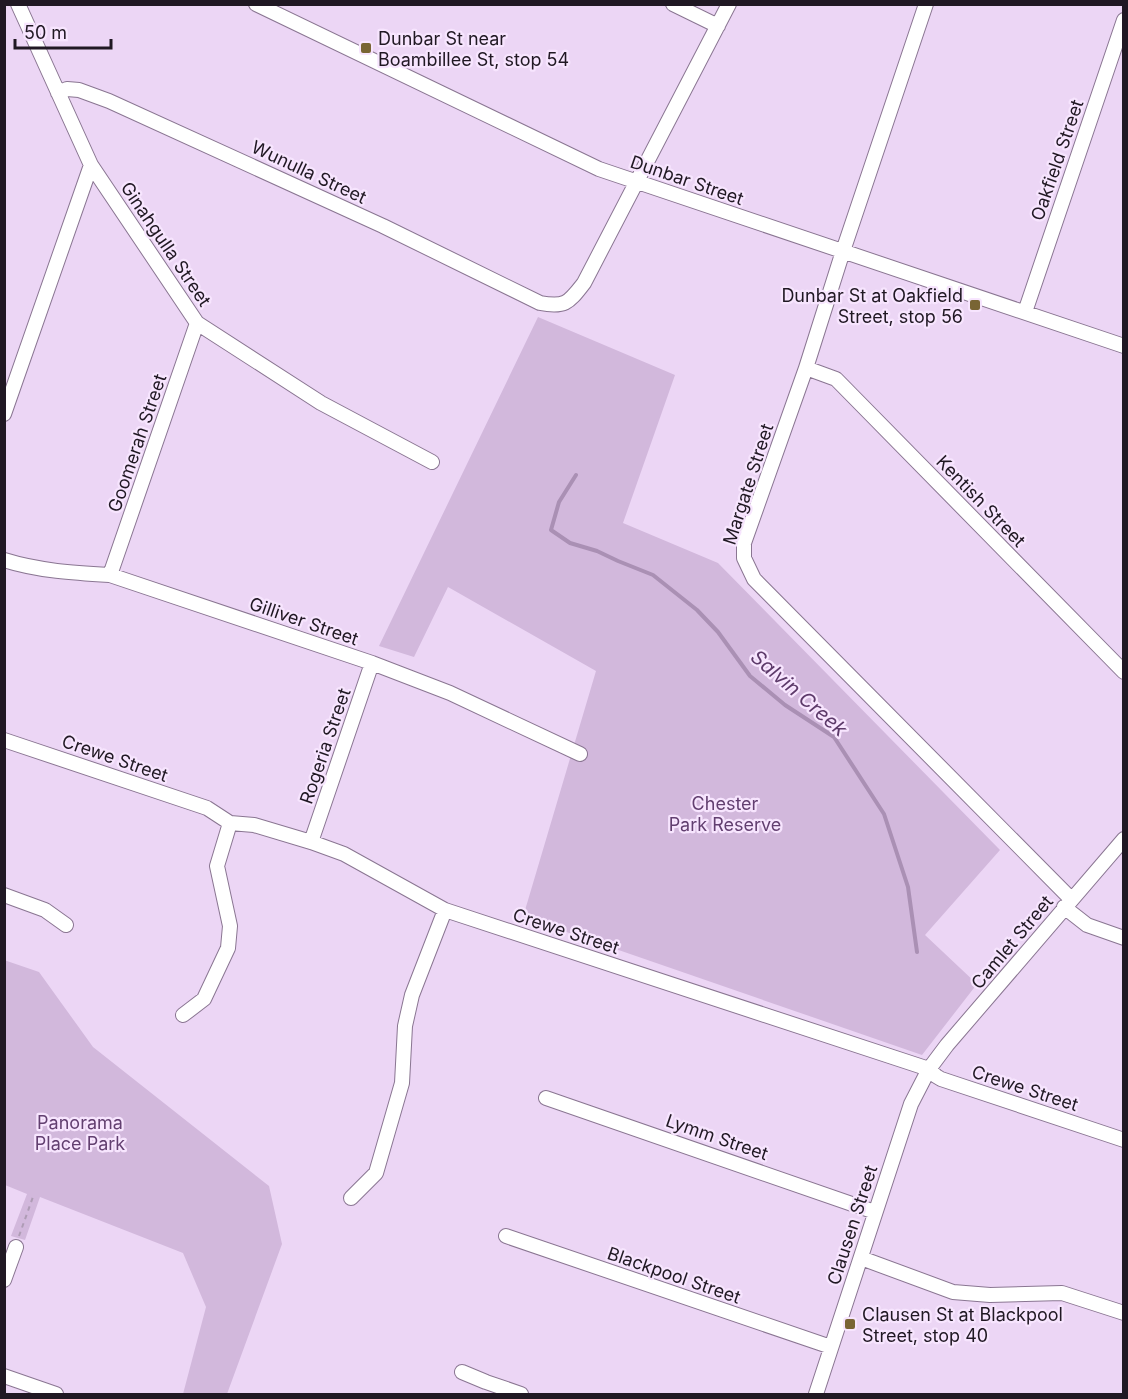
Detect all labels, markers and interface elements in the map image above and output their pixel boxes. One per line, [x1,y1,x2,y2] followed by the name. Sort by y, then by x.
[15,12,111,50] scale bar
[24,22,67,43] text: 50 m
[378,28,569,70] place label: Dunbar St near Boambillee St, stop 54
[359,41,373,55] marker: Dunbar St near Boambillee St, stop 54
[1026,97,1088,223] street label: Oakfield Street
[248,136,370,208] street label: Wunulla Street
[628,151,746,209] street label: Dunbar Street
[117,178,215,310] street label: Ginahgulla Street
[781,285,963,327] place label: Dunbar St at Oakfield Street, stop 56
[968,298,982,312] marker: Dunbar St at Oakfield Street, stop 56
[104,371,171,515] street label: Goomerah Street
[719,421,777,547] street label: Margate Street
[932,451,1030,551] street label: Kentish Street
[247,593,361,649] street label: Gilliver Street
[746,645,853,742] water label: Salvin Creek
[295,685,355,807] street label: Rogeria Street
[59,730,171,786] street label: Crewe Street
[669,793,781,835] park label: Chester Park Reserve
[967,891,1057,993] street label: Camlet Street
[510,904,622,958] street label: Crewe Street
[969,1061,1081,1115] street label: Crewe Street
[663,1110,771,1164] street label: Lymm Street
[35,1112,125,1154] park label: Panorama Place Park
[823,1162,881,1288] street label: Clausen Street
[605,1242,743,1308] street label: Blackpool Street
[862,1304,1063,1346] place label: Clausen St at Blackpool Street, stop 40
[843,1317,857,1331] marker: Clausen St at Blackpool Street, stop 40

